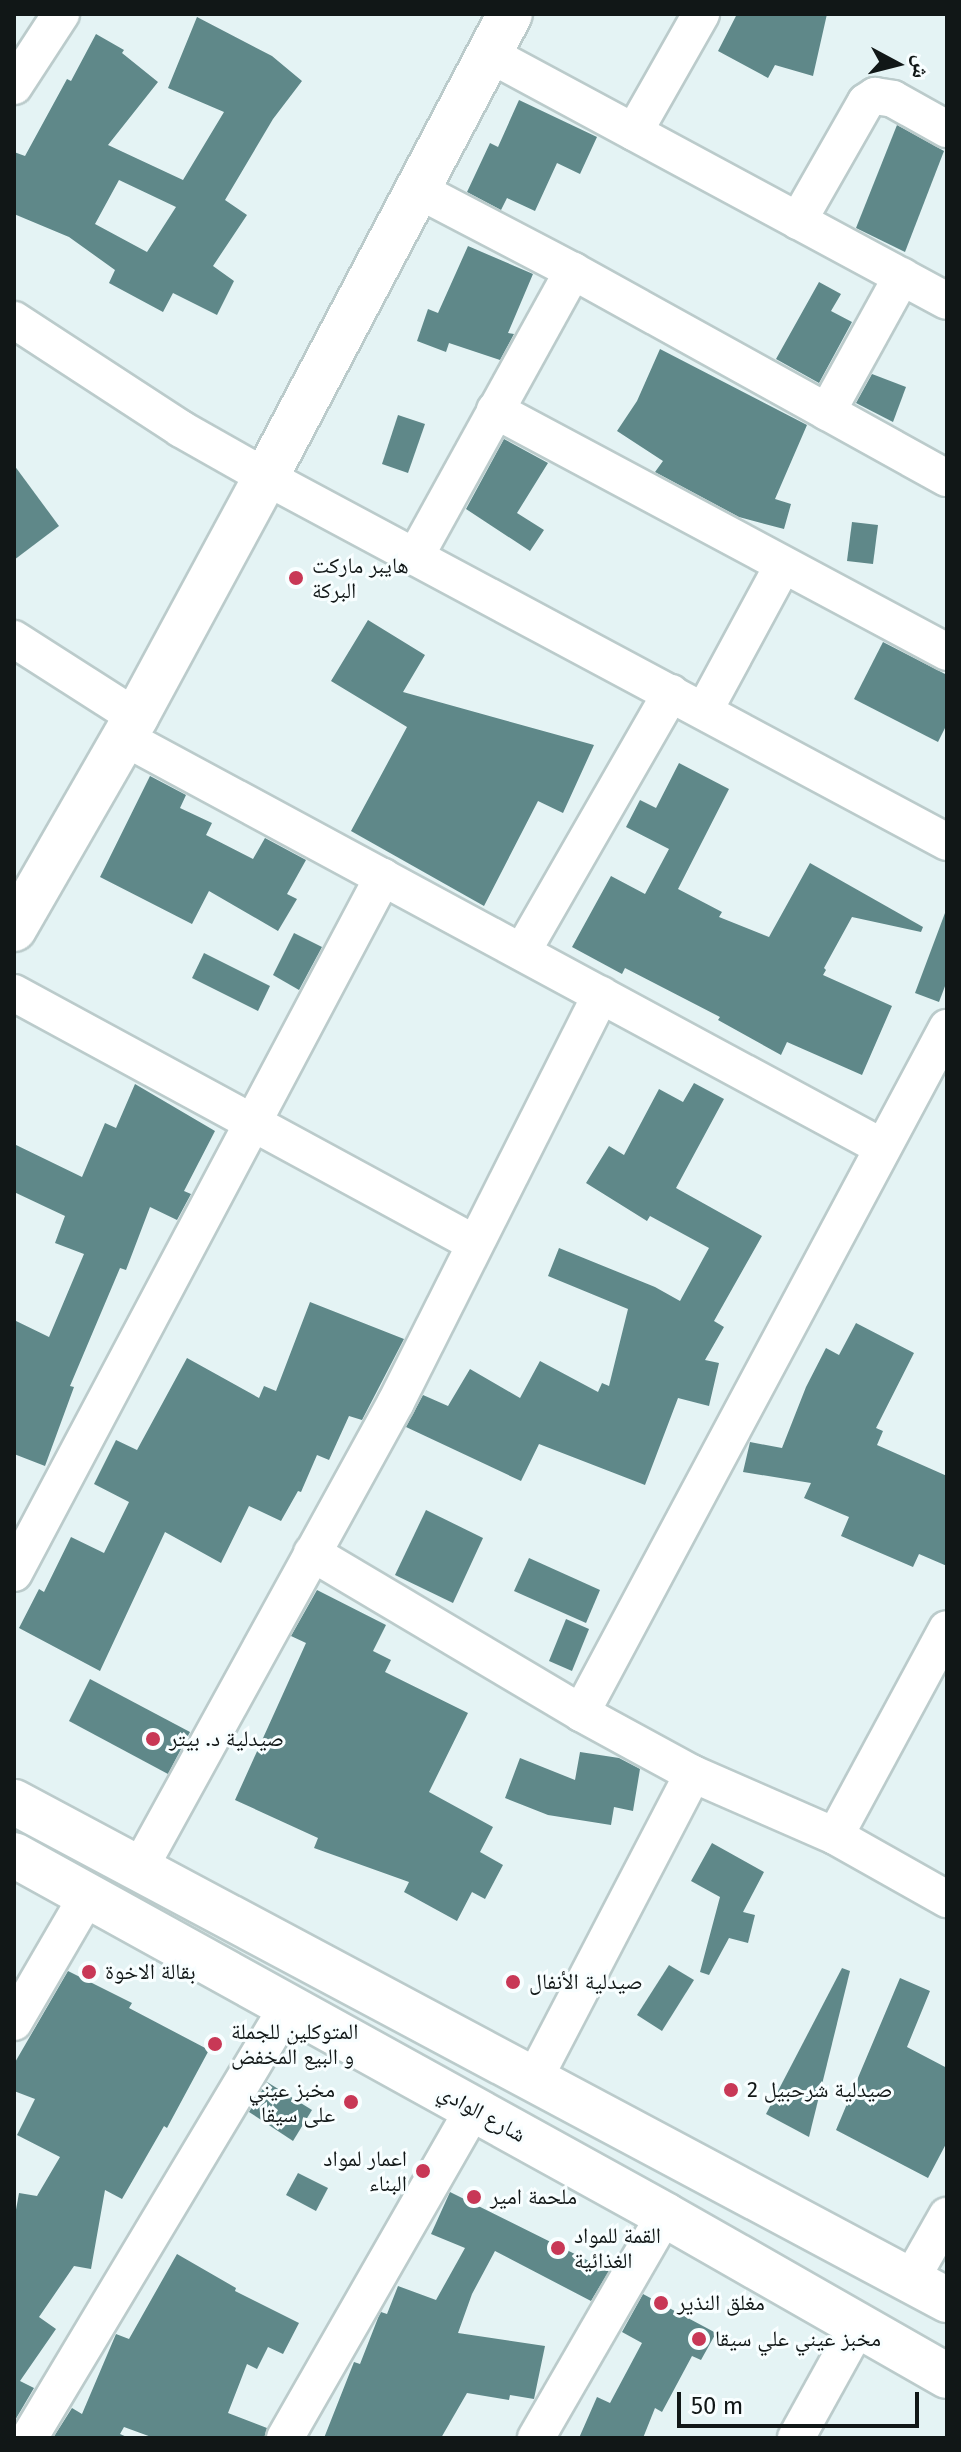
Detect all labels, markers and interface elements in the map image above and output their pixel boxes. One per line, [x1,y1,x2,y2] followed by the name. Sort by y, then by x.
[857,24,937,104] north arrow
[906,54,936,80] text: ش
[312,552,409,604] place label: هايبر ماركت البركة
[287,569,305,587] marker: هايبر ماركت البركة
[169,1726,284,1752] place label: صيدلية د. بيتر
[144,1730,162,1748] marker: صيدلية د. بيتر
[105,1959,195,1985] place label: بقالة الاخوة
[80,1963,98,1981] marker: بقالة الاخوة
[529,1969,643,1995] place label: صيدلية الأنفال
[504,1973,522,1991] marker: صيدلية الأنفال
[231,2018,358,2070] place label: المتوكلين للجملة و البيع المخفض
[206,2035,224,2053] marker: المتوكلين للجملة و البيع المخفض
[249,2076,335,2128] place label: مخبز عيني على سيقا
[747,2077,892,2103] place label: صيدلية شرحبيل 2
[434,2078,530,2148] street label: شارع الوادي
[722,2081,740,2099] marker: صيدلية شرحبيل 2
[342,2093,360,2111] marker: مخبز عيني على سيقا
[323,2145,407,2196] place label: اعمار لمواد البناء
[414,2162,432,2180] marker: اعمار لمواد البناء
[490,2184,577,2210] place label: ملحمة امير
[465,2188,483,2206] marker: ملحمة امير
[574,2222,661,2274] place label: القمة للمواد الغذائية
[549,2239,567,2257] marker: القمة للمواد الغذائية
[677,2290,765,2316] place label: مغلق النذير
[652,2294,670,2312] marker: مغلق النذير
[715,2326,881,2352] place label: مخبز عيني علي سيقا
[690,2330,708,2348] marker: مخبز عيني علي سيقا
[681,2376,923,2426] scale bar
[691,2392,743,2420] text: 50 m

